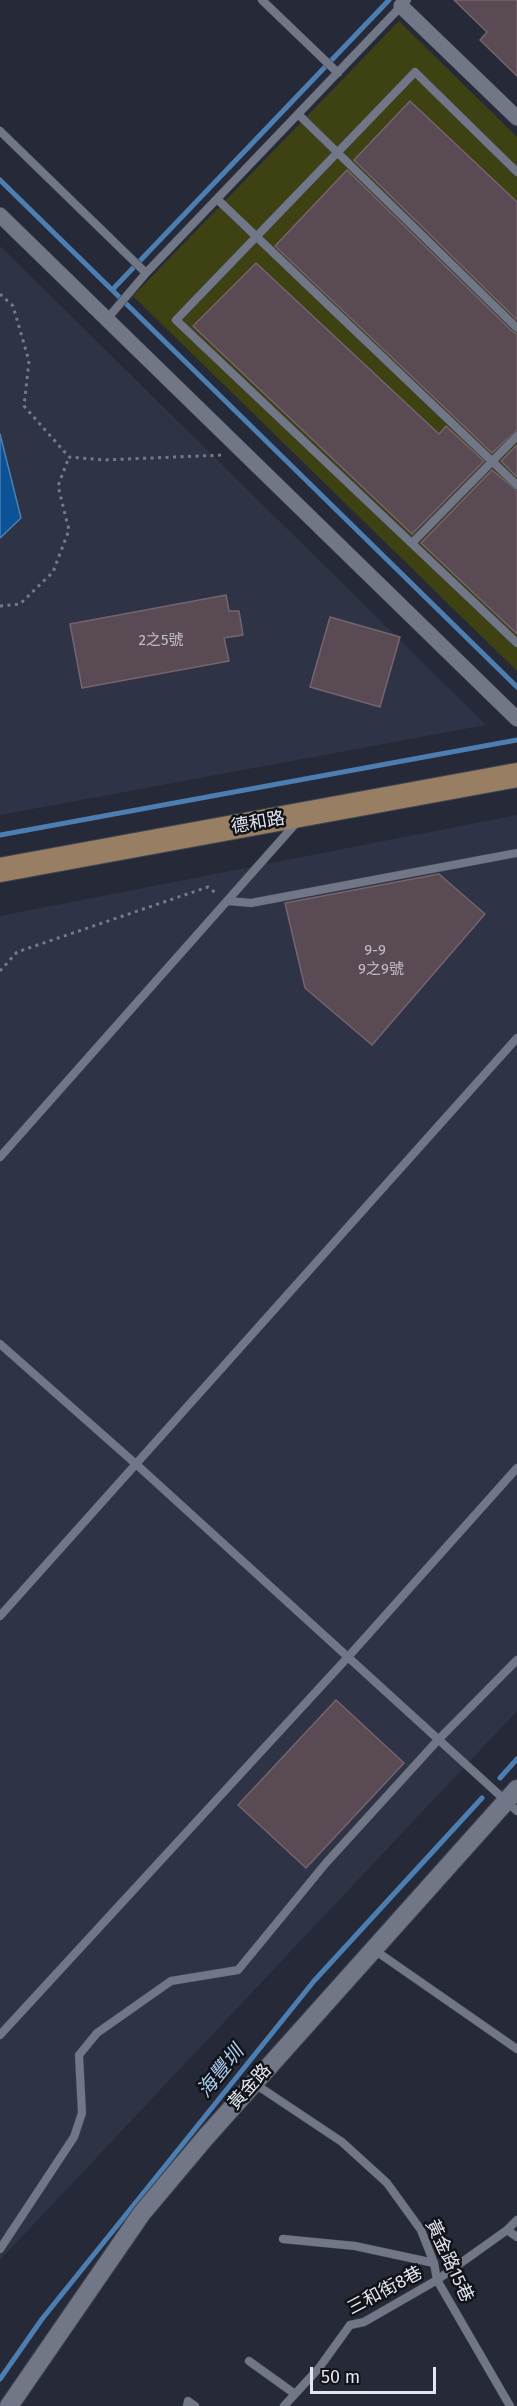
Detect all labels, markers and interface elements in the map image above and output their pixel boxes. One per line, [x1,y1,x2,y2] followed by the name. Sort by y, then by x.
[139,632,183,650] house number: 2之5號
[230,808,286,838] street label: 德和路
[364,942,386,960] house number: 9-9
[358,961,404,979] house number: 9之9號
[193,2041,249,2103] water label: 海豐圳
[224,2060,276,2114] street label: 黃金路
[420,2216,478,2306] street label: 黃金路15巷
[344,2262,426,2320] street label: 三和街8巷
[313,2355,439,2393] scale bar
[321,2366,360,2388] text: 50 m

